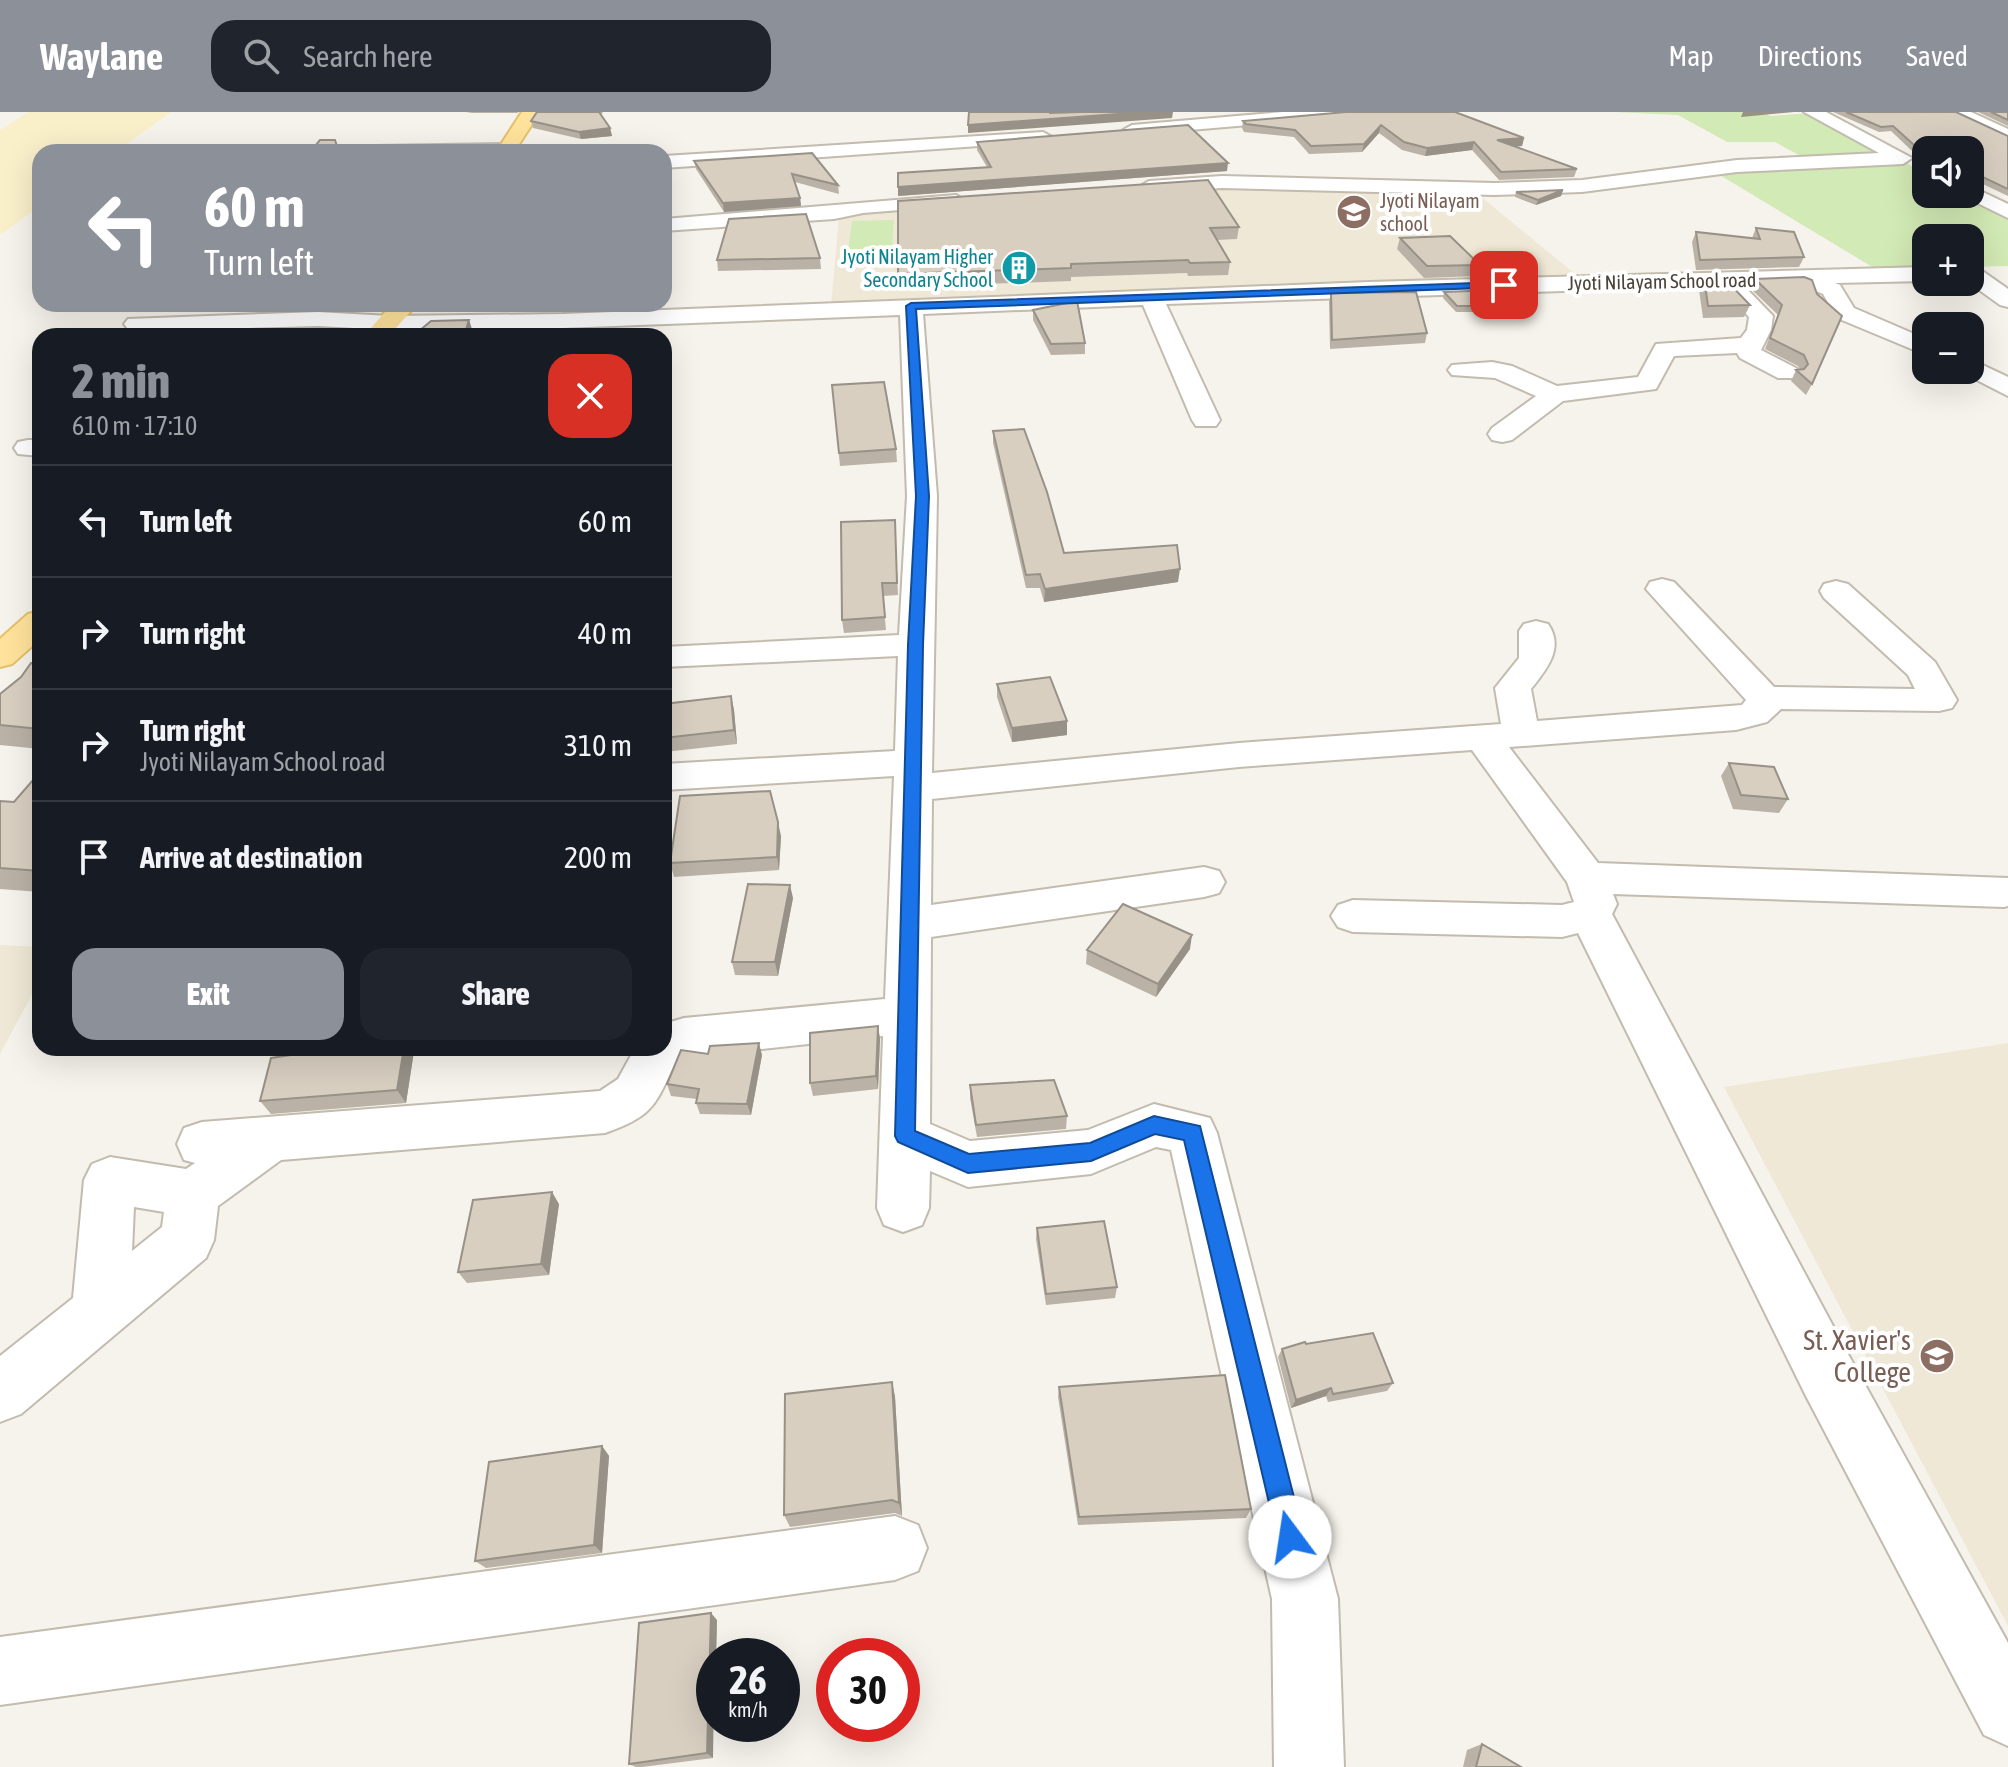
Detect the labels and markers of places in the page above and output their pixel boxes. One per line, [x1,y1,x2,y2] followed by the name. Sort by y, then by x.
[1380,189,1480,235] place label: Jyoti Nilayam school
[1335,193,1373,231] school or university icon: Jyoti Nilayam school
[841,245,994,291] place label: Jyoti Nilayam Higher Secondary School
[1000,249,1038,287] building icon: Jyoti Nilayam Higher Secondary School
[1470,251,1538,319] pin
[1803,1324,1911,1388] place label: St. Xavier's College
[1918,1337,1956,1375] school or university icon: St. Xavier's College

